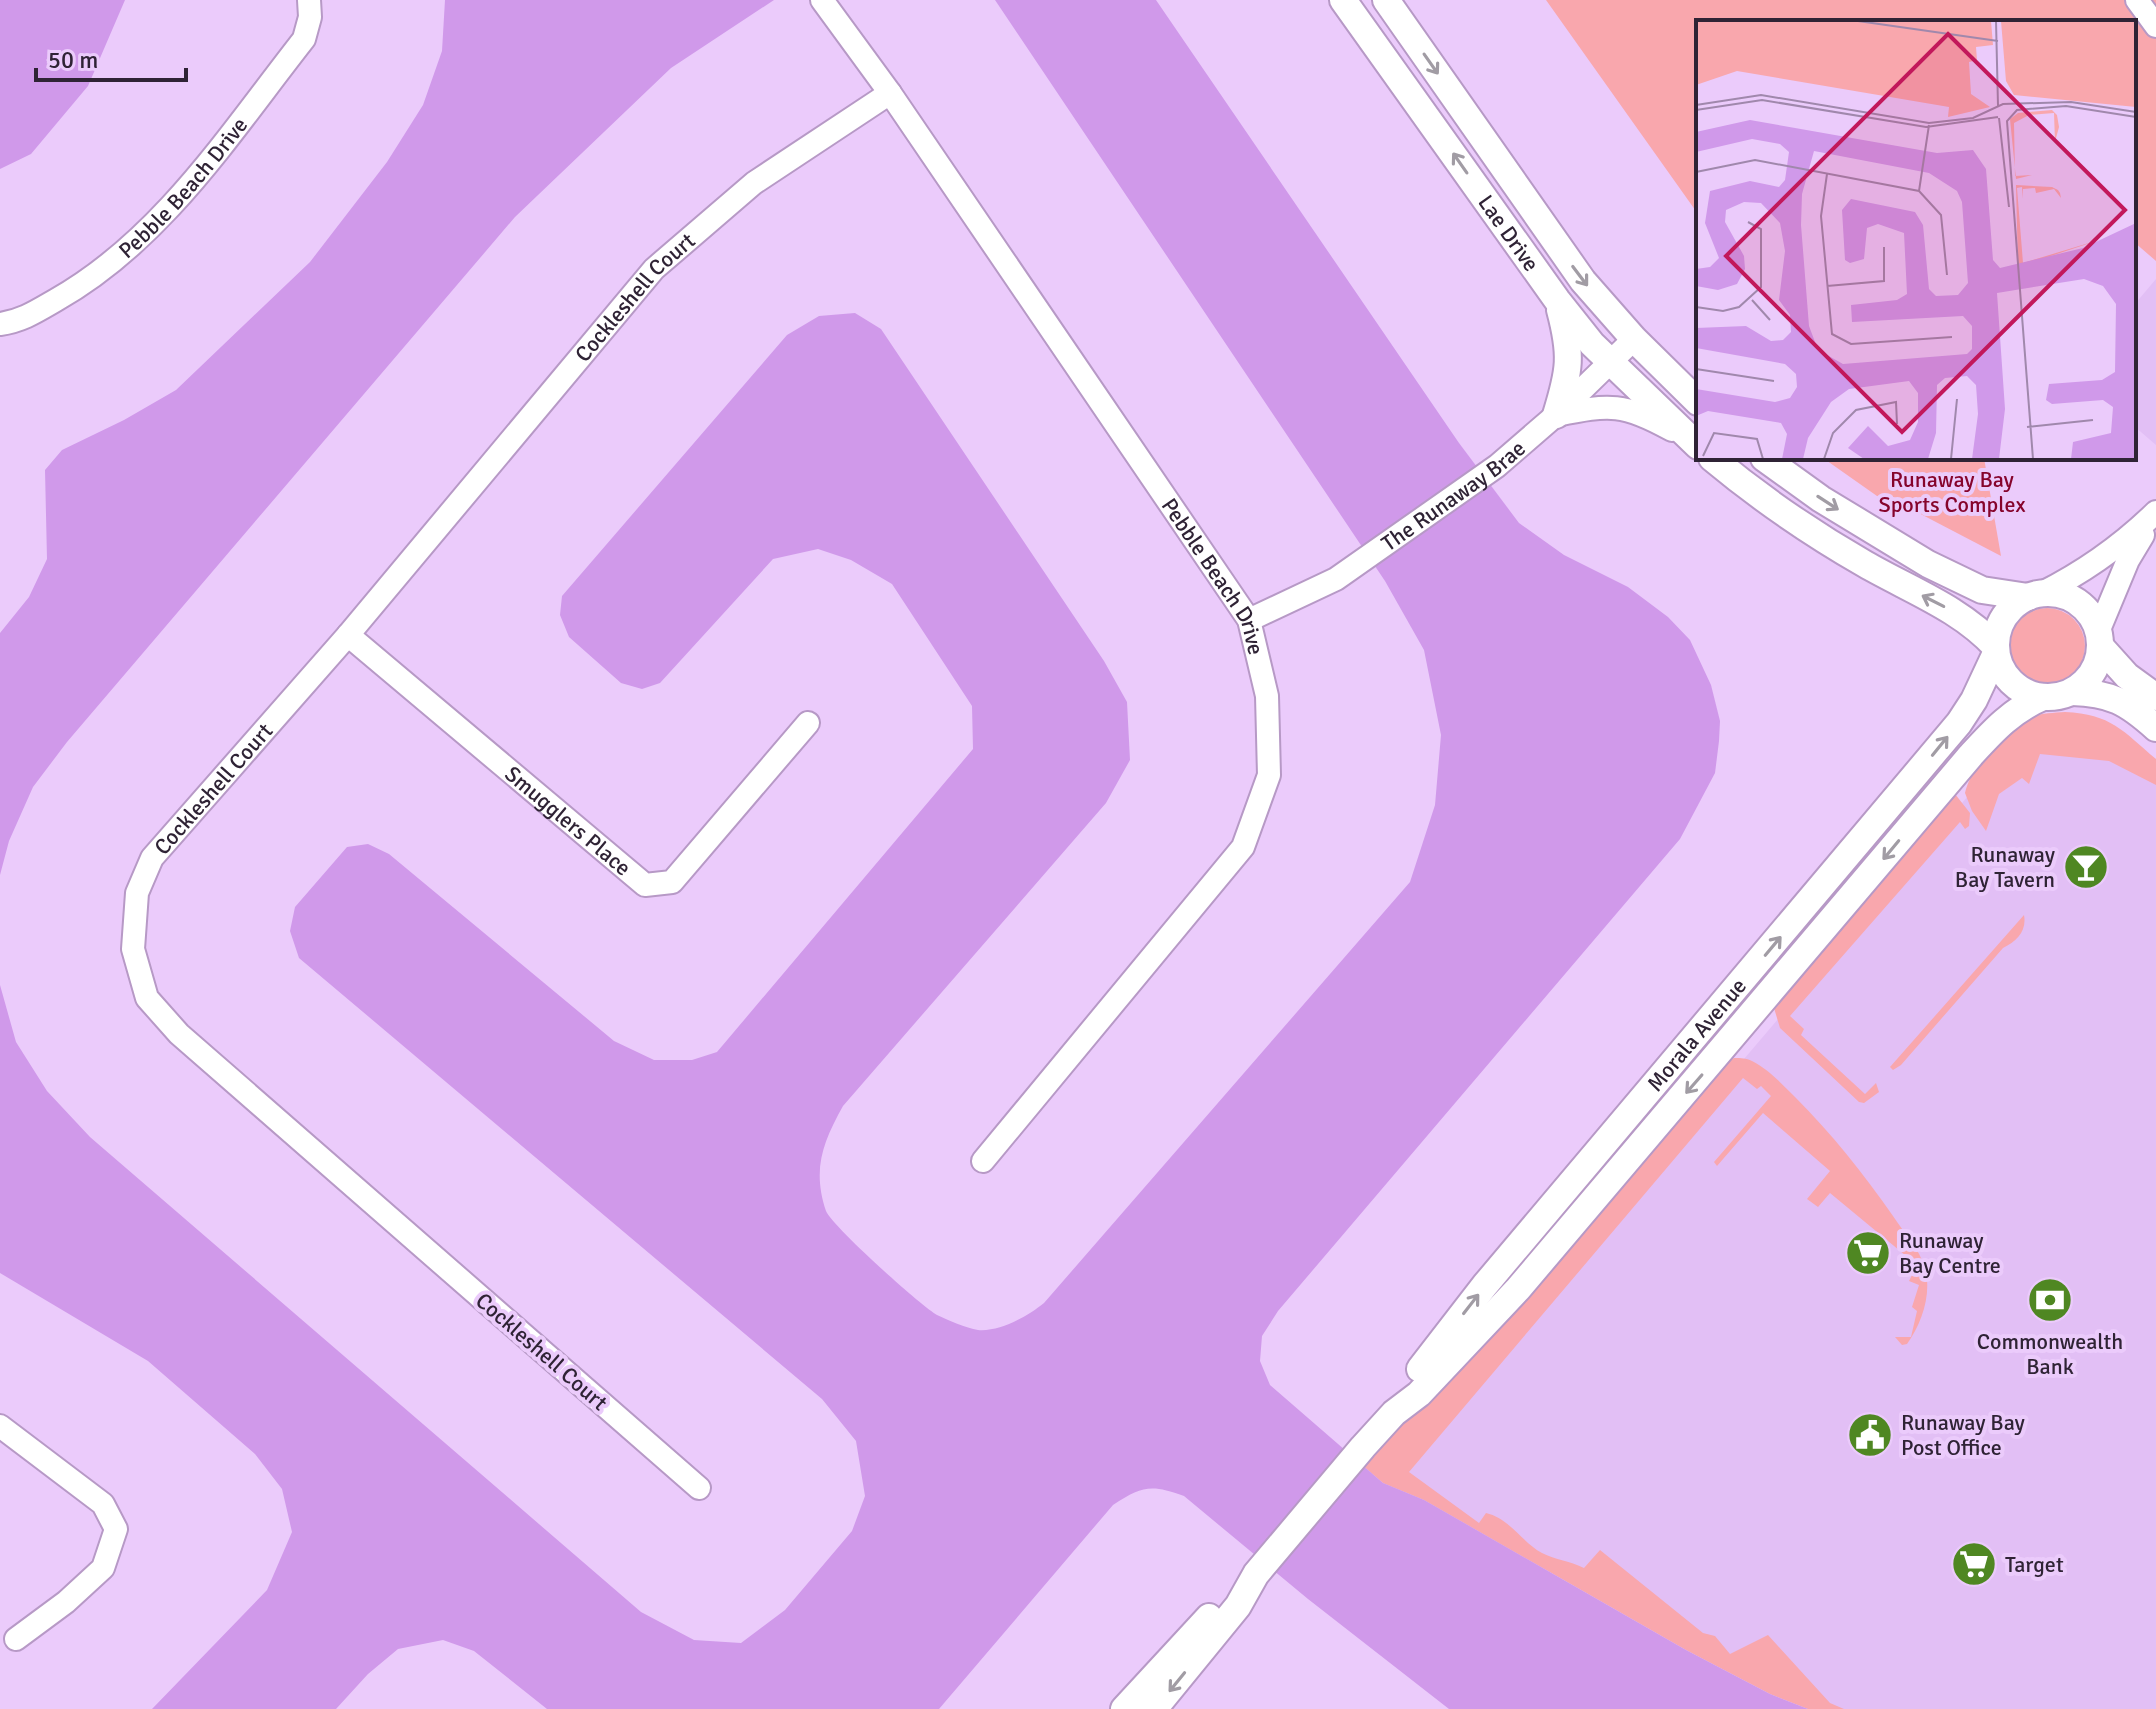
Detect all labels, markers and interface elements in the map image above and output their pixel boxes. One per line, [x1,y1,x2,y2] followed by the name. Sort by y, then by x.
[1696,20,2136,460] inset map
[36,32,186,82] scale bar
[48,45,98,75] text: 50 m
[1423,52,1439,74] one-way arrow
[113,112,253,264] street label: Pebble Beach Drive
[1452,153,1468,175] one-way arrow
[1472,190,1545,277] street label: Lae Drive
[569,227,701,367] street label: Cockleshell Court
[1572,265,1589,287] one-way arrow
[1376,435,1531,557] street label: The Runaway Brae
[1878,466,2026,518] park label: Runaway Bay Sports Complex
[1156,493,1270,657] street label: Pebble Beach Drive
[1816,495,1838,512] one-way arrow
[1922,593,1945,609] one-way arrow
[148,717,278,860] street label: Cockleshell Court
[1931,736,1948,757] one-way arrow
[500,760,636,881] street label: Smugglers Place
[1882,840,1900,860] one-way arrow
[1955,841,2056,893] place label: Runaway Bay Tavern
[2062,843,2110,891] bar icon: Runaway Bay Tavern
[1764,936,1782,956] one-way arrow
[1641,973,1752,1097] street label: Morala Avenue
[1685,1074,1703,1094] one-way arrow
[1899,1227,2001,1279] place label: Runaway Bay Centre
[1844,1229,1892,1277] supermarket icon: Runaway Bay Centre
[2026,1276,2074,1324] bank icon: Commonwealth Bank
[470,1287,613,1416] street label: Cockleshell Court
[1462,1294,1479,1315] one-way arrow
[1977,1328,2123,1380] place label: Commonwealth Bank
[1901,1409,2026,1461] place label: Runaway Bay Post Office
[1846,1411,1894,1459] public building icon: Runaway Bay Post Office
[1950,1540,1998,1588] supermarket icon: Target
[2005,1551,2064,1578] place label: Target
[1168,1671,1186,1692] one-way arrow

